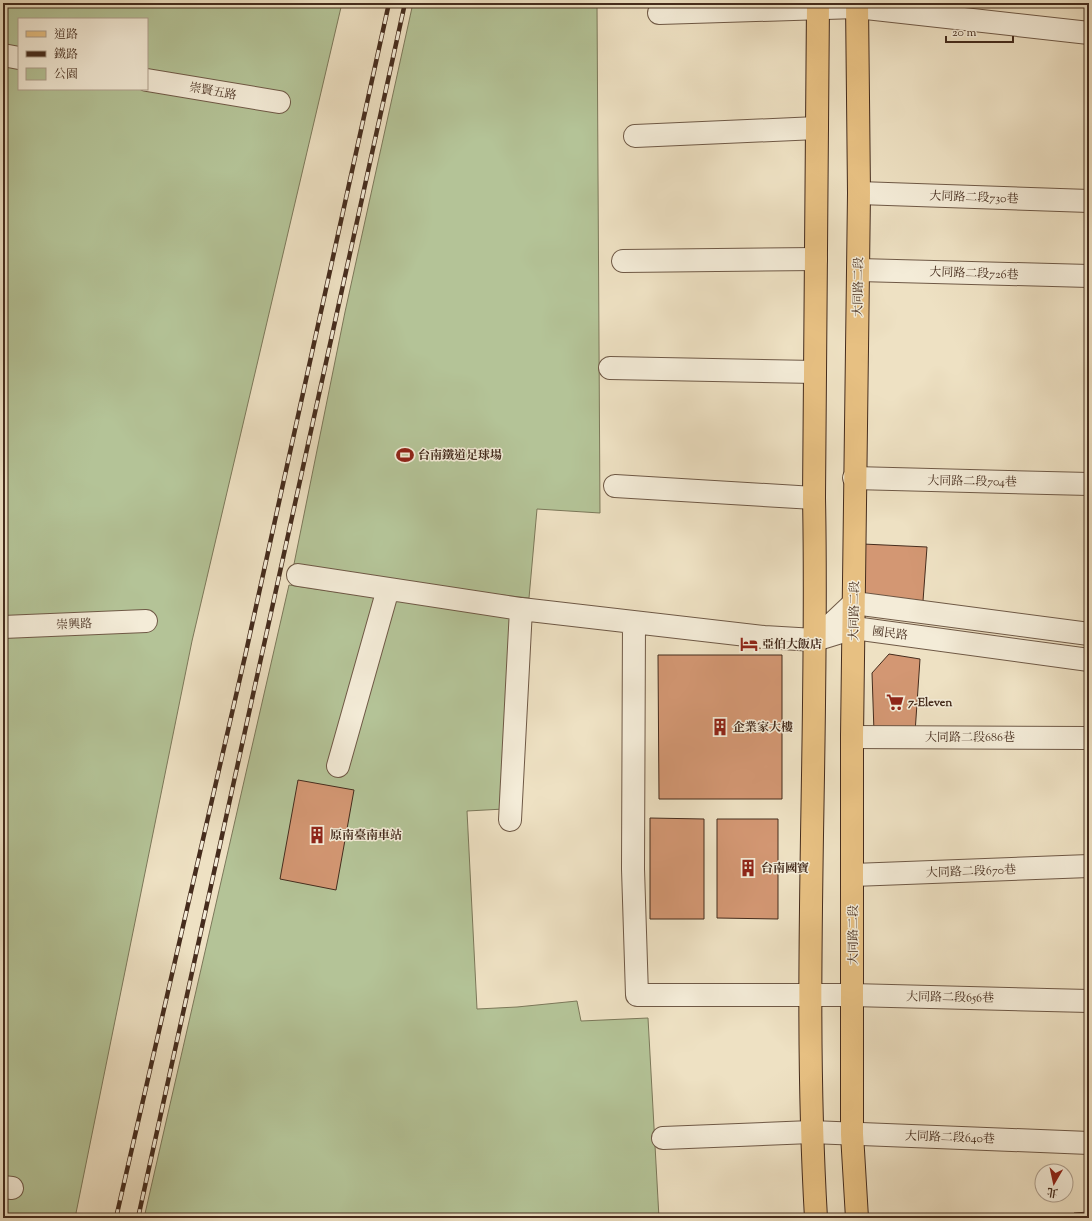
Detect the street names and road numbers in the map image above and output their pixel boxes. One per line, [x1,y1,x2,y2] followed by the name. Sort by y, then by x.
[188,79,238,105] street label: 崇賢五路
[929,187,1019,209] street label: 大同路二段730巷
[849,257,869,317] street label: 大同路二段
[929,263,1019,285] street label: 大同路二段726巷
[927,472,1017,492] street label: 大同路二段704巷
[845,581,865,641] street label: 大同路二段
[56,615,92,635] street label: 崇興路
[871,623,909,645] street label: 國民路
[925,729,1015,747] street label: 大同路二段686巷
[926,861,1016,883] street label: 大同路二段670巷
[845,905,863,965] street label: 大同路二段
[906,988,994,1008] street label: 大同路二段656巷
[905,1127,995,1149] street label: 大同路二段640巷

